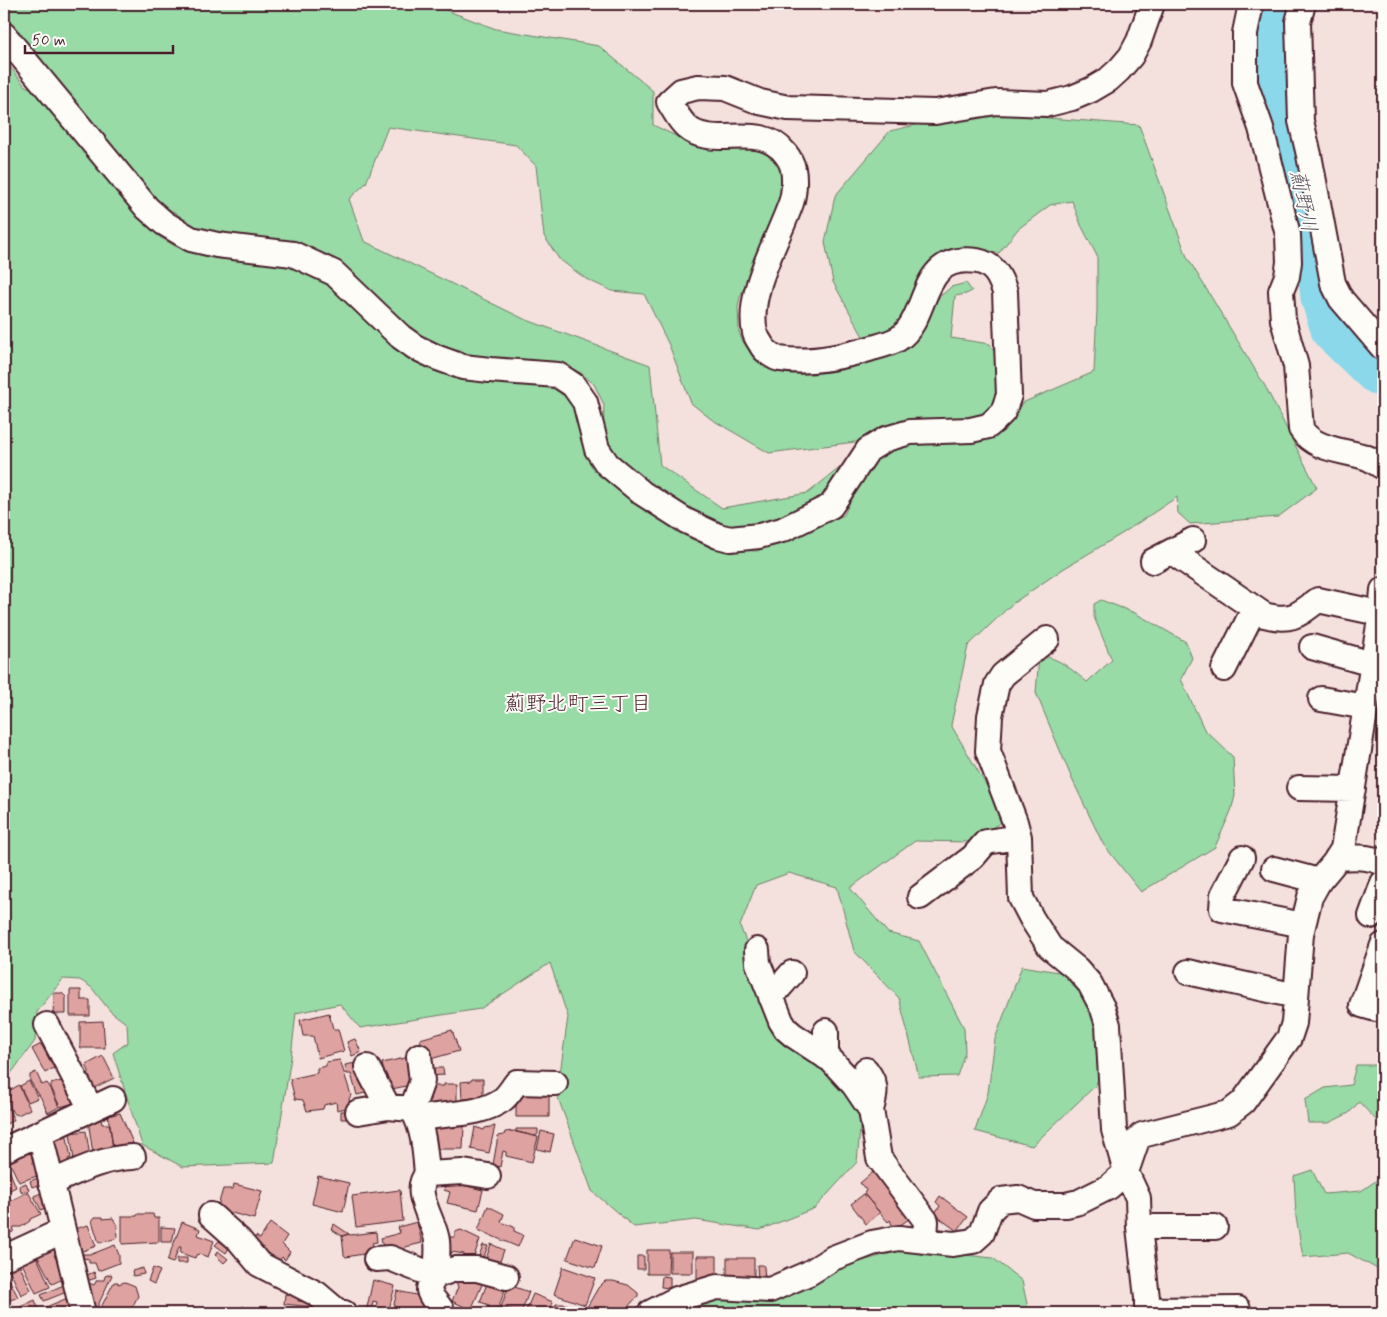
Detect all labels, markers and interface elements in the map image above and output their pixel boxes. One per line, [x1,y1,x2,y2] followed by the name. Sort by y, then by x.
[25,22,172,54] scale bar
[32,31,66,51] text: 50 m
[1283,168,1323,235] water label: 薊野川
[505,690,652,718] district label: 薊野北町三丁目

